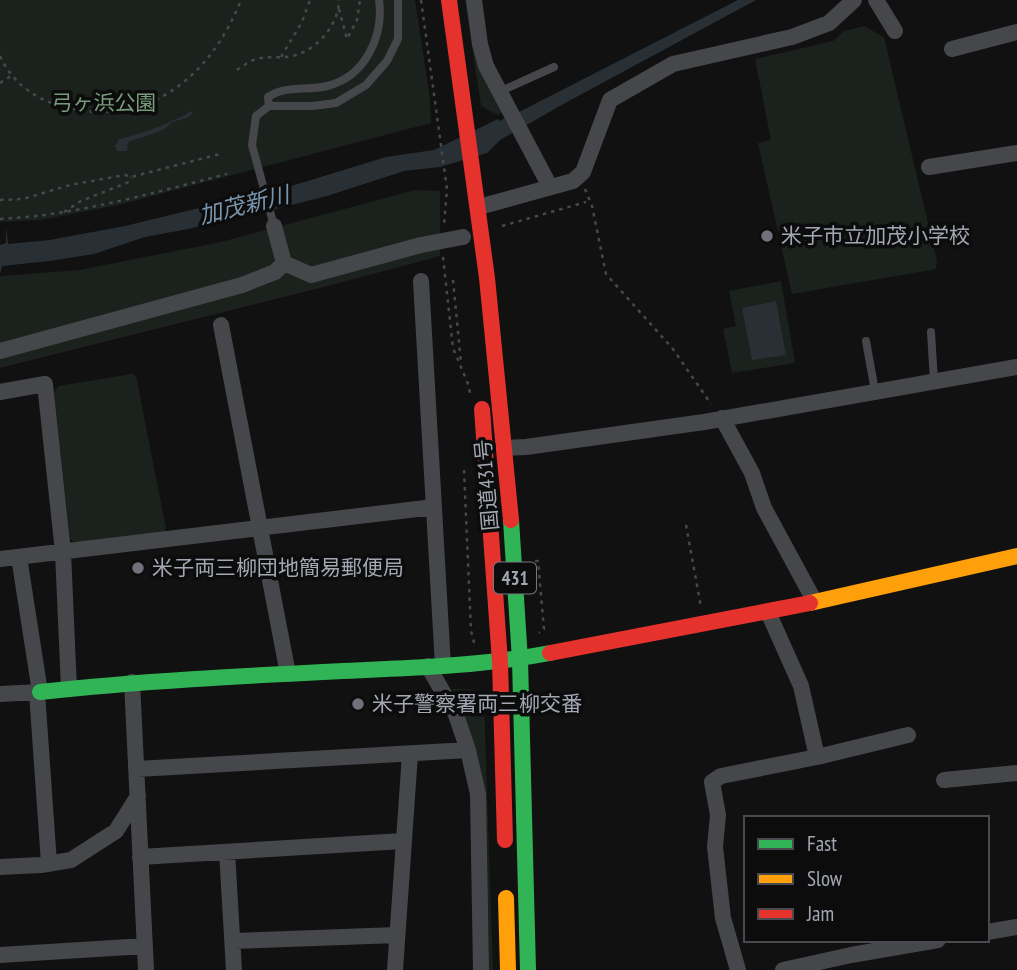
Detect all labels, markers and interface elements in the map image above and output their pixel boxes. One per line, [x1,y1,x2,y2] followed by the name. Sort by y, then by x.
[52,89,157,116] park label: 弓ヶ浜公園
[196,179,295,230] water label: 加茂新川
[781,222,970,249] place label: 米子市立加茂小学校
[759,228,775,244] marker: 米子市立加茂小学校
[469,438,504,532] street label: 国道431号
[152,554,404,581] place label: 米子両三柳団地簡易郵便局
[130,560,146,576] marker: 米子両三柳団地簡易郵便局
[494,562,536,594] road number: 431
[372,690,582,717] place label: 米子警察署両三柳交番
[350,696,366,712] marker: 米子警察署両三柳交番
[744,816,989,942] legend
[807,830,837,857] text: Fast
[807,865,843,892] text: Slow
[806,900,834,927] text: Jam

